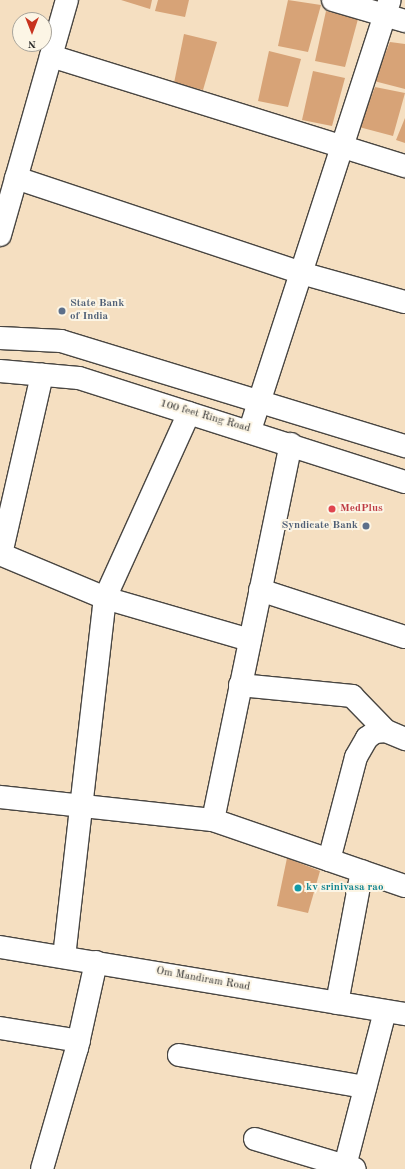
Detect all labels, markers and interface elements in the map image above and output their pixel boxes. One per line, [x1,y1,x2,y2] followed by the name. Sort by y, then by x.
[12,12,52,52] north arrow
[28,38,36,49] text: N
[70,298,124,324] place label: State Bank of India
[57,306,67,316] marker: State Bank of India
[158,398,252,436] street label: 100 feet Ring Road
[340,502,383,516] place label: MedPlus
[327,504,337,514] marker: MedPlus
[281,519,358,533] place label: Syndicate Bank
[361,521,371,531] marker: Syndicate Bank
[306,881,383,895] place label: kv srinivasa rao
[293,883,303,893] marker: kv srinivasa rao
[155,965,251,995] street label: Om Mandiram Road

